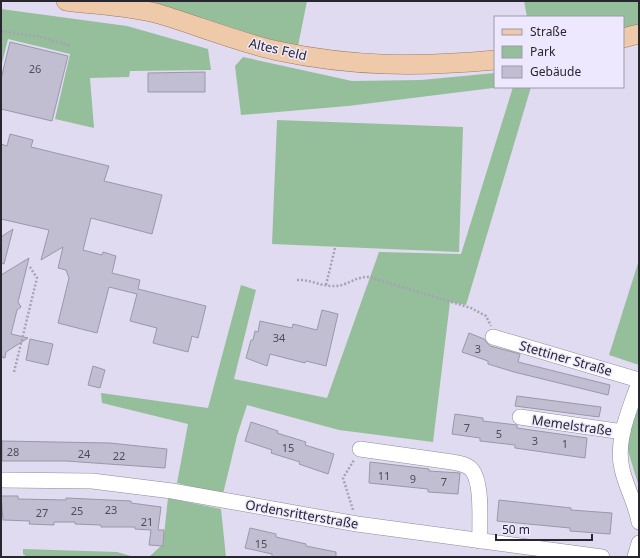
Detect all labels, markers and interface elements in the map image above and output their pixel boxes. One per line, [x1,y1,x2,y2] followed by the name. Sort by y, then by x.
[494,16,624,88] legend
[530,23,567,40] text: Straße
[247,34,309,64] street label: Altes Feld
[530,43,556,60] text: Park
[29,61,41,76] house number: 26
[530,63,581,80] text: Gebäude
[273,330,286,345] house number: 34
[517,336,615,380] street label: Stettiner Straße
[475,341,481,356] house number: 3
[531,410,613,440] street label: Memelstraße
[464,420,470,435] house number: 7
[496,426,502,441] house number: 5
[532,433,538,448] house number: 3
[562,436,568,451] house number: 1
[282,440,294,455] house number: 15
[7,444,19,459] house number: 28
[78,446,91,461] house number: 24
[113,448,125,463] house number: 22
[378,468,390,483] house number: 11
[410,471,416,486] house number: 9
[441,474,447,489] house number: 7
[244,495,360,533] street label: Ordensritterstraße
[105,502,117,517] house number: 23
[71,503,83,518] house number: 25
[36,505,48,520] house number: 27
[141,514,153,529] house number: 21
[496,516,592,542] scale bar
[502,521,530,538] text: 50 m
[255,536,267,551] house number: 15

